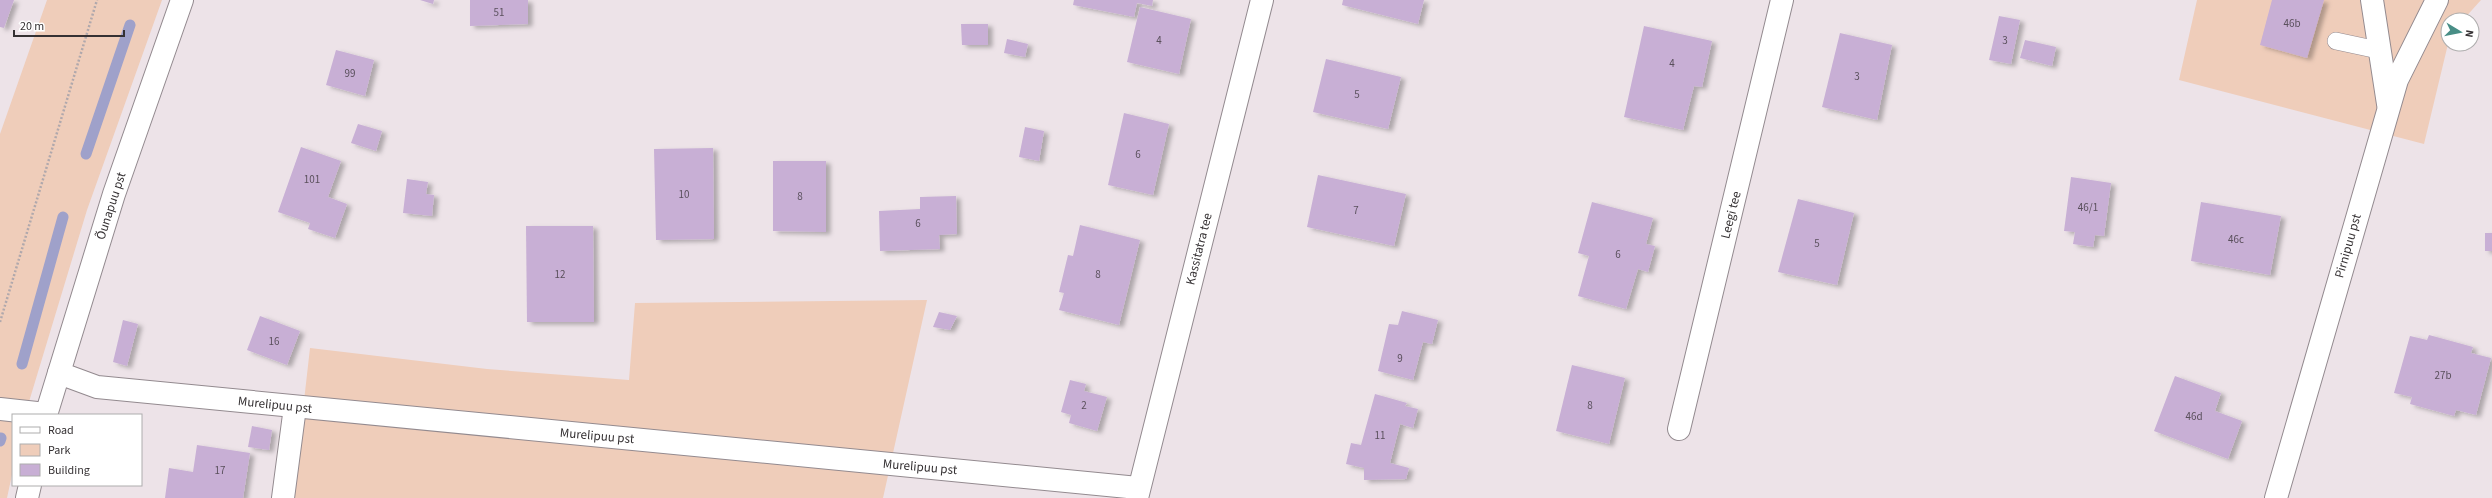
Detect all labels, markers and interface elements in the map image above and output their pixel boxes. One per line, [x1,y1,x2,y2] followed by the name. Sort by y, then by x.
[494,5,504,20] house number: 51
[14,12,124,38] scale bar
[2440,12,2480,52] north arrow
[2283,16,2301,31] house number: 46b
[20,18,44,35] text: 20 m
[2461,29,2477,39] text: N
[1156,33,1162,48] house number: 4
[2002,33,2008,48] house number: 3
[1669,56,1675,71] house number: 4
[345,66,355,81] house number: 99
[1854,69,1860,84] house number: 3
[1354,87,1360,102] house number: 5
[1135,147,1141,162] house number: 6
[92,169,131,242] street label: Õunapuu pst
[304,172,320,187] house number: 101
[679,187,689,202] house number: 10
[797,189,803,204] house number: 8
[1716,189,1746,241] street label: Leegi tee
[2078,200,2098,215] house number: 46/1
[1353,203,1359,218] house number: 7
[1181,211,1217,287] street label: Kassitatra tee
[2330,211,2366,280] street label: Pirnipuu pst
[915,216,921,231] house number: 6
[2228,232,2244,247] house number: 46c
[1814,236,1820,251] house number: 5
[1615,247,1621,262] house number: 6
[555,267,565,282] house number: 12
[1095,267,1101,282] house number: 8
[269,334,280,349] house number: 16
[1397,351,1403,366] house number: 9
[2434,368,2452,383] house number: 27b
[237,392,314,418] street label: Murelipuu pst
[1081,398,1087,413] house number: 2
[1587,398,1593,413] house number: 8
[2185,409,2203,424] house number: 46d
[12,414,142,486] legend
[48,422,74,439] text: Road
[559,424,636,448] street label: Murelipuu pst
[1375,428,1385,443] house number: 11
[48,442,70,459] text: Park
[882,455,959,479] street label: Murelipuu pst
[48,462,90,479] text: Building
[215,463,225,478] house number: 17

